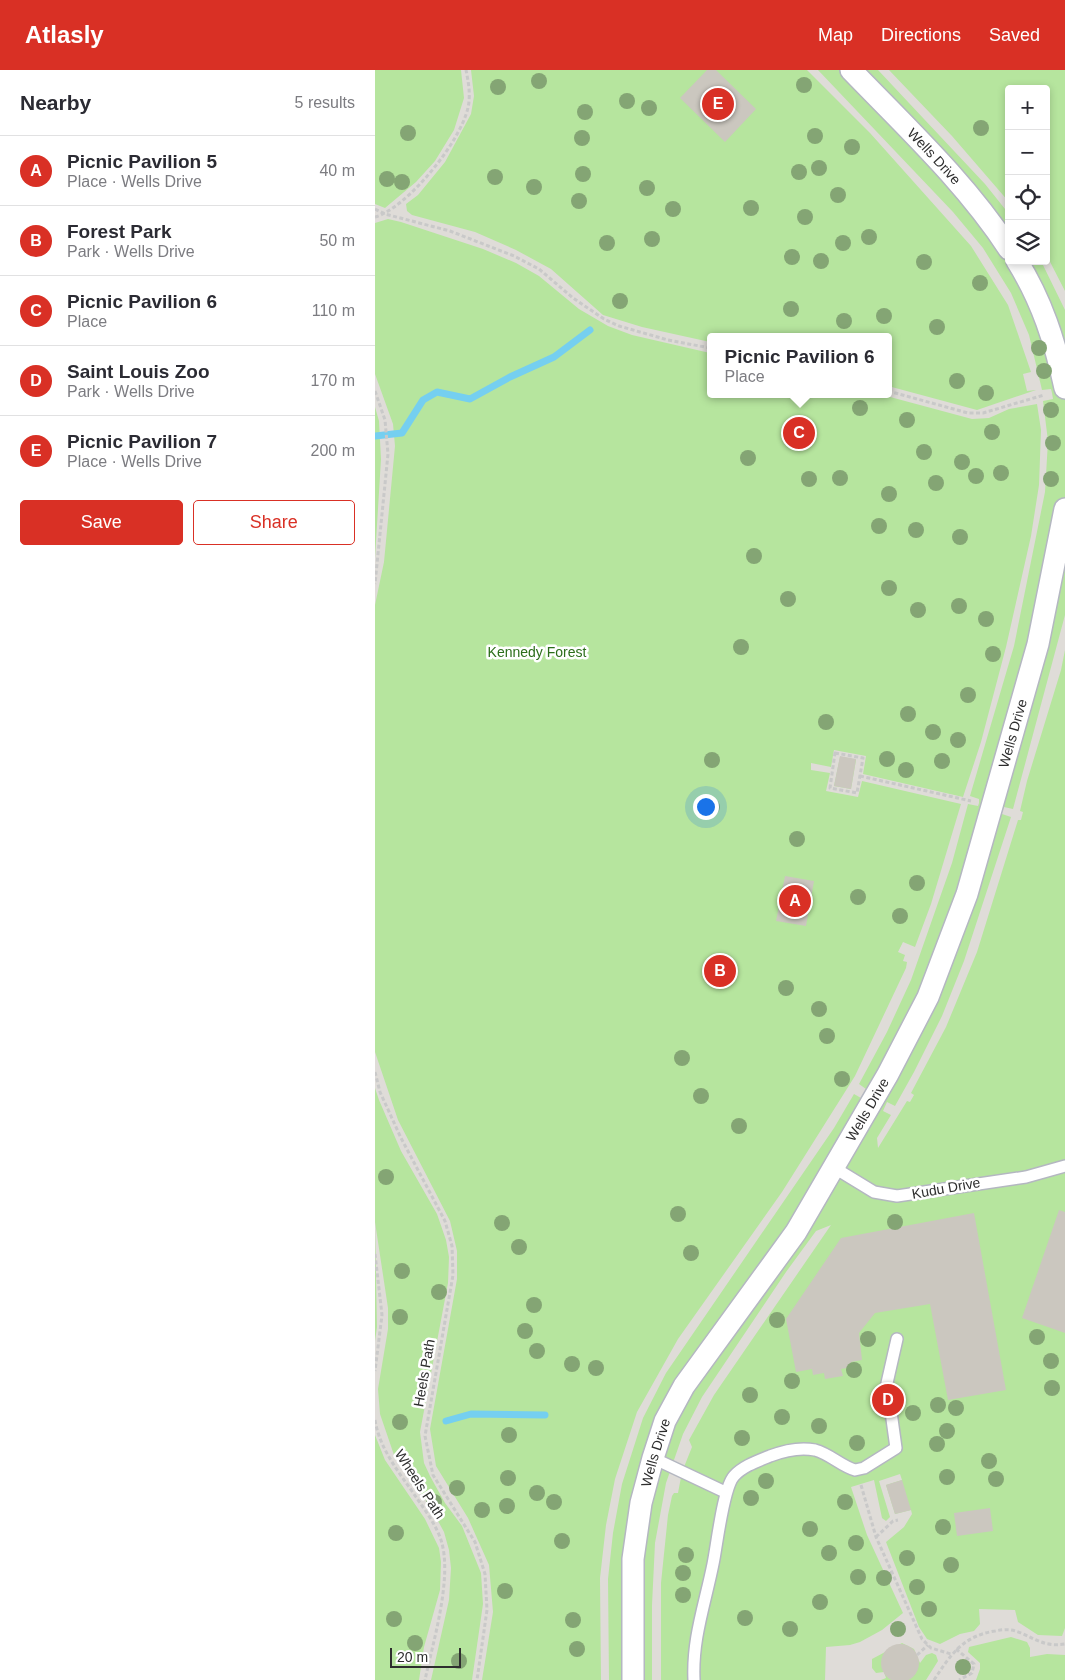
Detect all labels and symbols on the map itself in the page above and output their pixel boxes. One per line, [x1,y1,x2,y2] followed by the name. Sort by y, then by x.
[702,85,734,123] pin: E
[904,125,964,188] street label: Wells Drive
[783,414,815,452] pin: C
[488,644,587,660] park label: Kennedy Forest
[995,697,1030,770] street label: Wells Drive
[693,794,719,820] your location
[779,882,811,920] pin: A
[704,952,736,990] pin: B
[843,1075,892,1144] street label: Wells Drive
[911,1174,982,1202] street label: Kudu Drive
[410,1338,438,1408] street label: Heels Path
[872,1381,904,1419] pin: D
[638,1416,673,1489] street label: Wells Drive
[392,1446,448,1522] street label: Wheels Path
[390,1645,461,1668] scale bar

